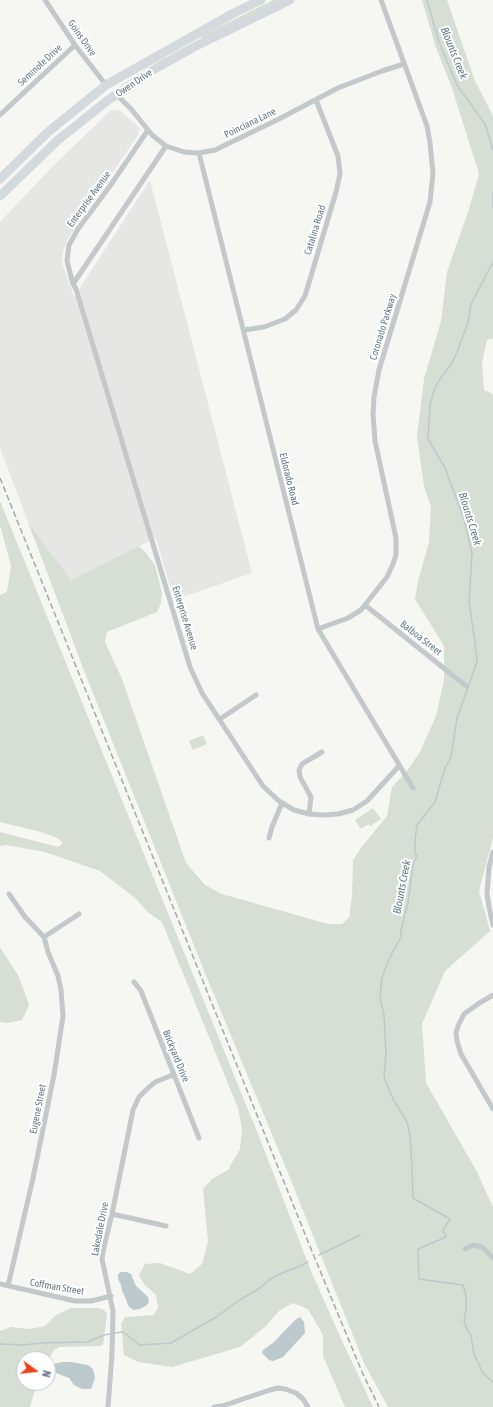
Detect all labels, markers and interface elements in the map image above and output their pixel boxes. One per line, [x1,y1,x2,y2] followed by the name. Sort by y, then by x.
[65,18,99,58] street label: Goins Drive
[438,25,470,81] water label: Blounts Creek
[16,42,64,88] street label: Seminole Drive
[113,66,155,100] street label: Owen Drive
[222,105,278,141] street label: Poinciana Lane
[65,169,113,229] street label: Enterprise Avenue
[302,204,328,256] street label: Catalina Road
[367,292,399,362] street label: Coronado Parkway
[277,452,301,506] street label: Eldorado Road
[456,491,484,547] water label: Blounts Creek
[170,584,200,652] street label: Enterprise Avenue
[398,618,444,658] street label: Balboa Street
[390,859,414,915] water label: Blounts Creek
[160,1028,192,1084] street label: Brickyard Drive
[27,1083,49,1135] street label: Eugene Street
[89,1201,111,1257] street label: Lakedale Drive
[29,1276,85,1298] street label: Coffman Street
[16,1351,56,1391] north arrow
[40,1369,53,1379] text: N

